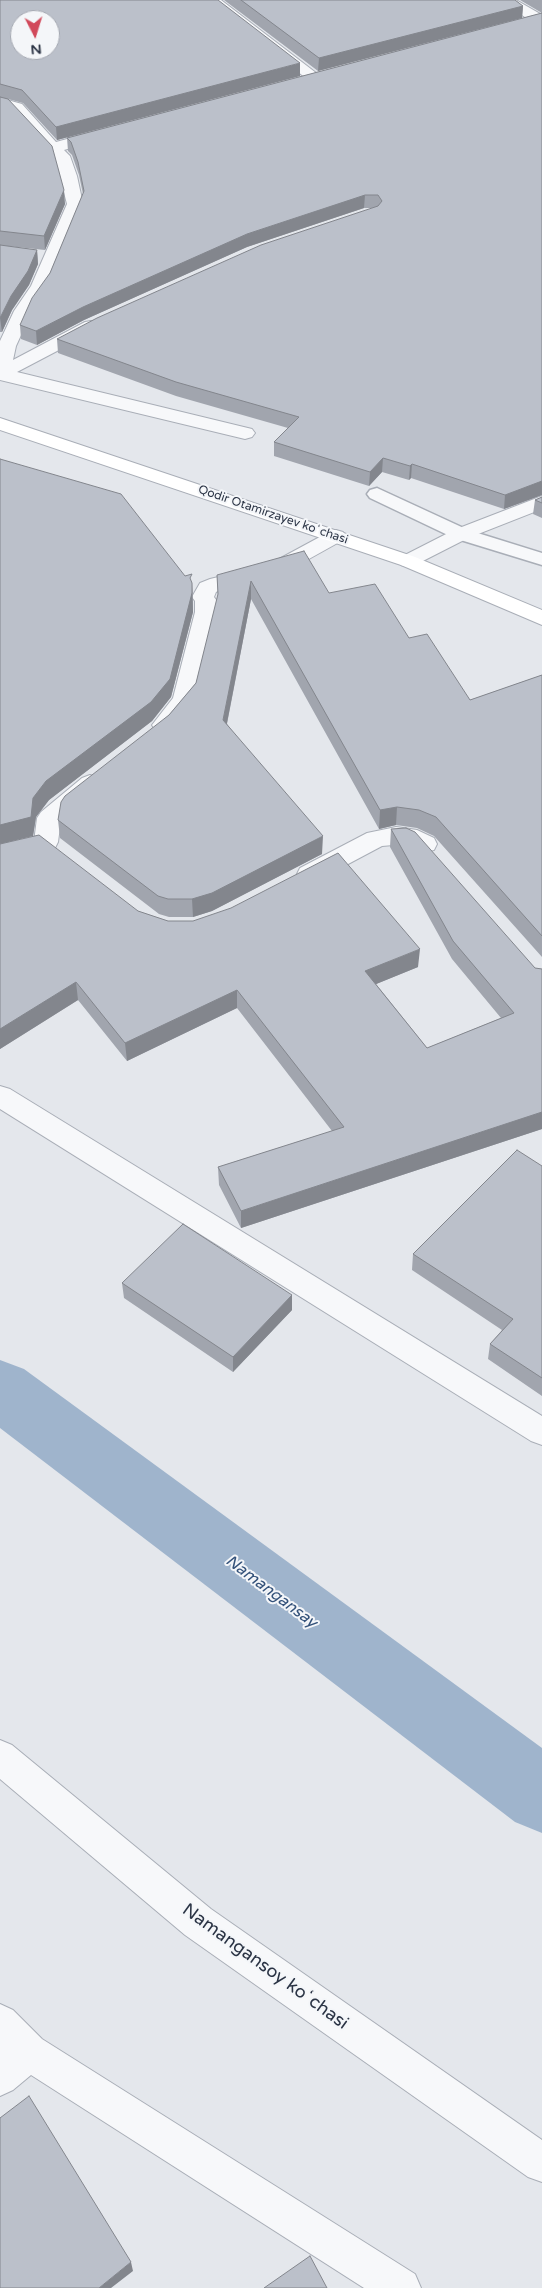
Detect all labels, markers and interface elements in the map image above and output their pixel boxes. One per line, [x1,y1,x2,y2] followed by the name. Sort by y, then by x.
[10,10,60,60] north arrow
[30,40,43,58] text: N
[196,483,350,547] street label: Qodir Otamirzayev koʻchasi
[222,1551,320,1633] water label: Namangansay
[178,1899,352,2035] street label: Namangansoy koʻchasi

